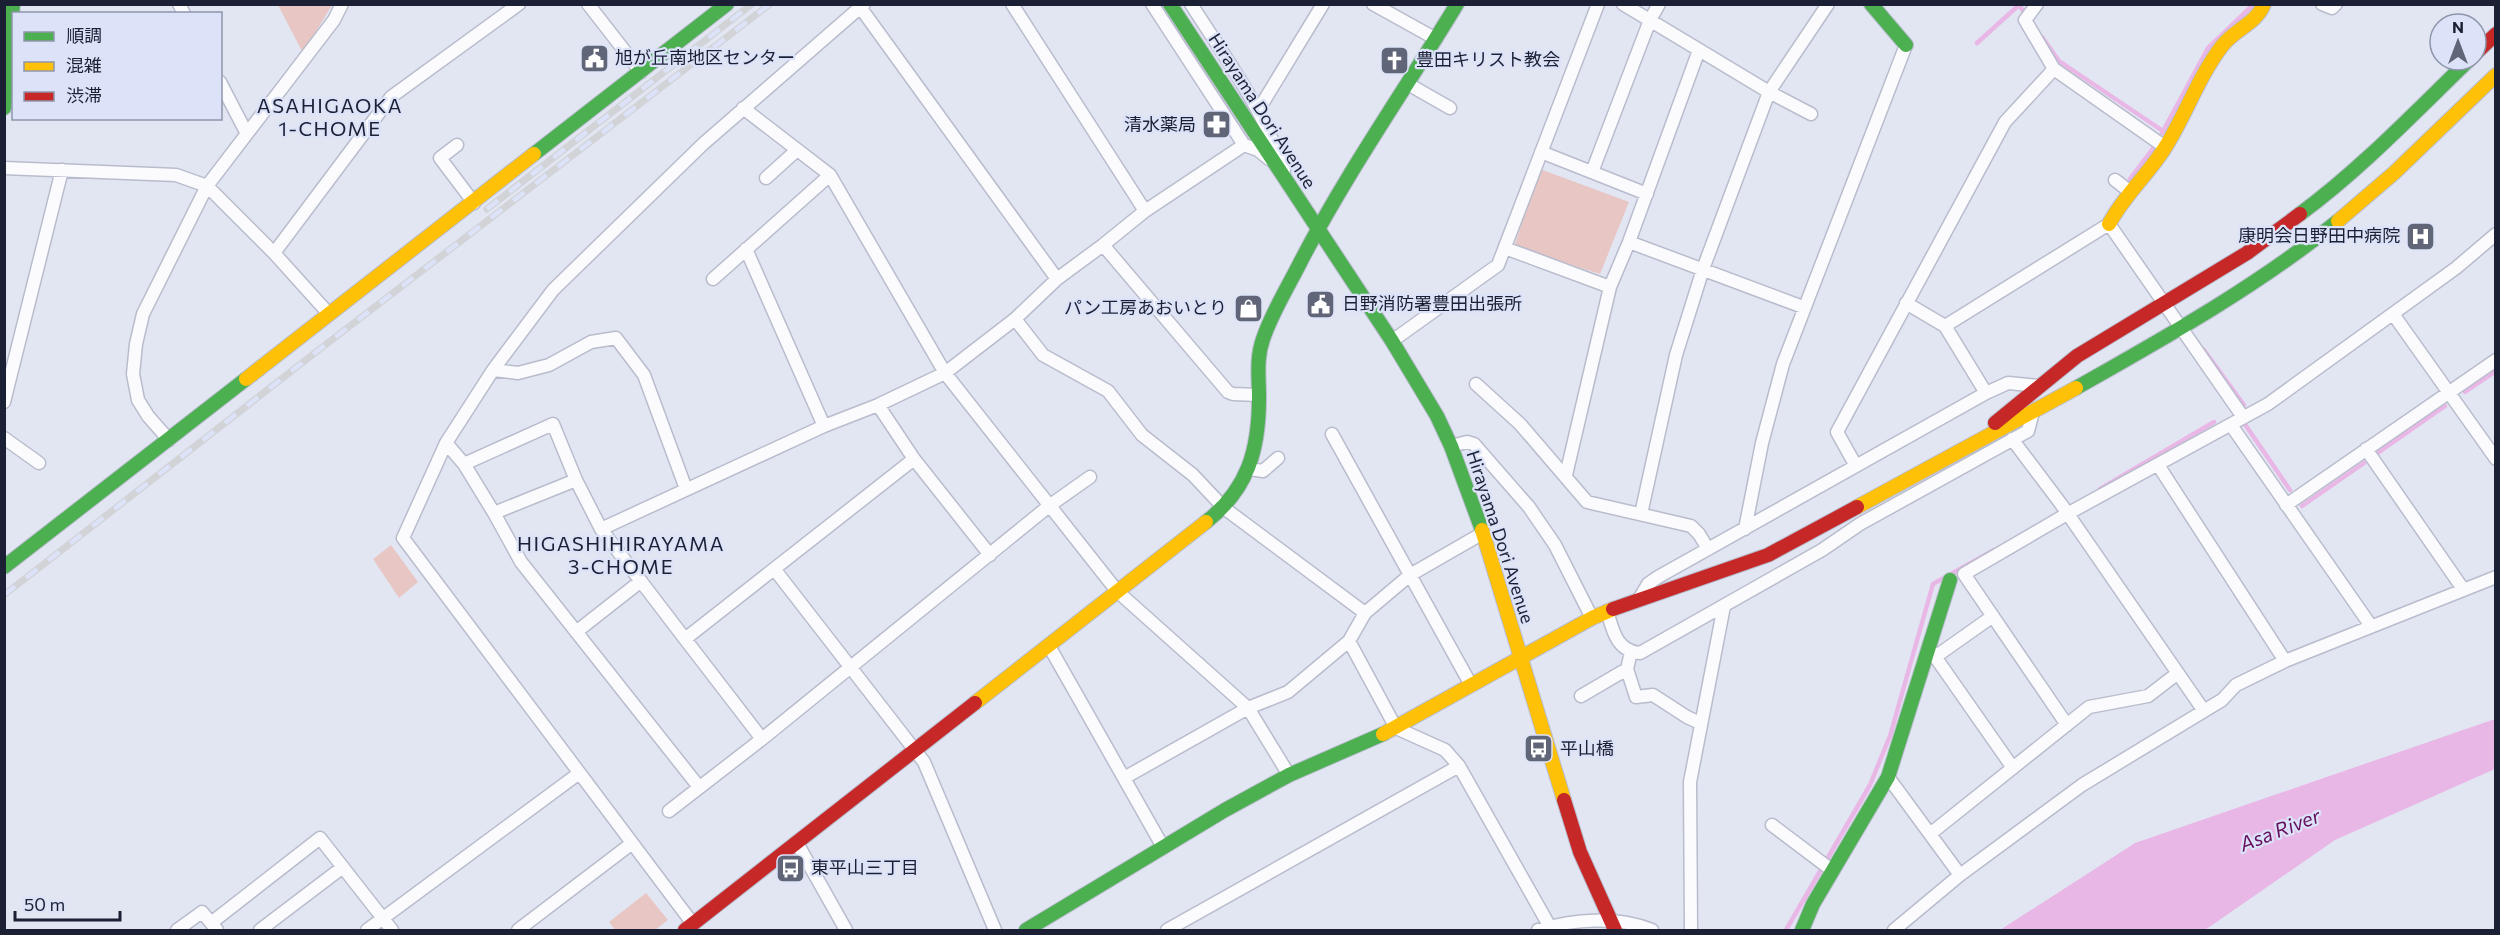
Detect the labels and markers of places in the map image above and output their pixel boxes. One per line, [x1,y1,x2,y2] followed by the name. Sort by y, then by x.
[578,42,610,74] public building icon: 旭が丘南地区センター
[1379,44,1411,76] church icon: 豊田キリスト教会
[615,46,795,68] place label: 旭が丘南地区センター
[1416,48,1560,70] place label: 豊田キリスト教会
[1201,109,1233,141] pharmacy icon: 清水薬局
[1124,113,1196,135] place label: 清水薬局
[2405,220,2437,252] hospital icon: 康明会日野田中病院
[2238,224,2400,246] place label: 康明会日野田中病院
[1305,288,1337,320] public building icon: 日野消防署豊田出張所
[1232,292,1264,324] shop icon: パン工房あおいとり
[1342,292,1522,314] place label: 日野消防署豊田出張所
[1064,296,1227,318] place label: パン工房あおいとり
[1523,733,1555,765] bus stop icon: 平山橋
[1560,737,1614,759] place label: 平山橋
[774,852,806,884] bus stop icon: 東平山三丁目
[811,856,919,878] place label: 東平山三丁目

